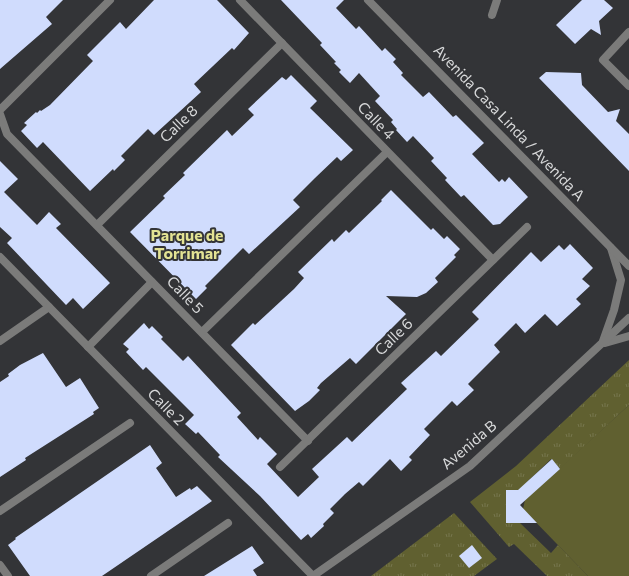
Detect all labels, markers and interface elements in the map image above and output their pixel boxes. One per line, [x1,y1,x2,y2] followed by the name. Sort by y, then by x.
[430,41,589,204] street label: Avenida Casa Linda / Avenida A
[354,98,399,143] street label: Calle 4
[156,101,201,146] street label: Calle 8
[150,225,224,262] district label: Parque de Torrimar
[164,272,208,317] street label: Calle 5
[371,314,416,359] street label: Calle 6
[144,384,189,429] street label: Calle 2
[437,416,500,473] street label: Avenida B

